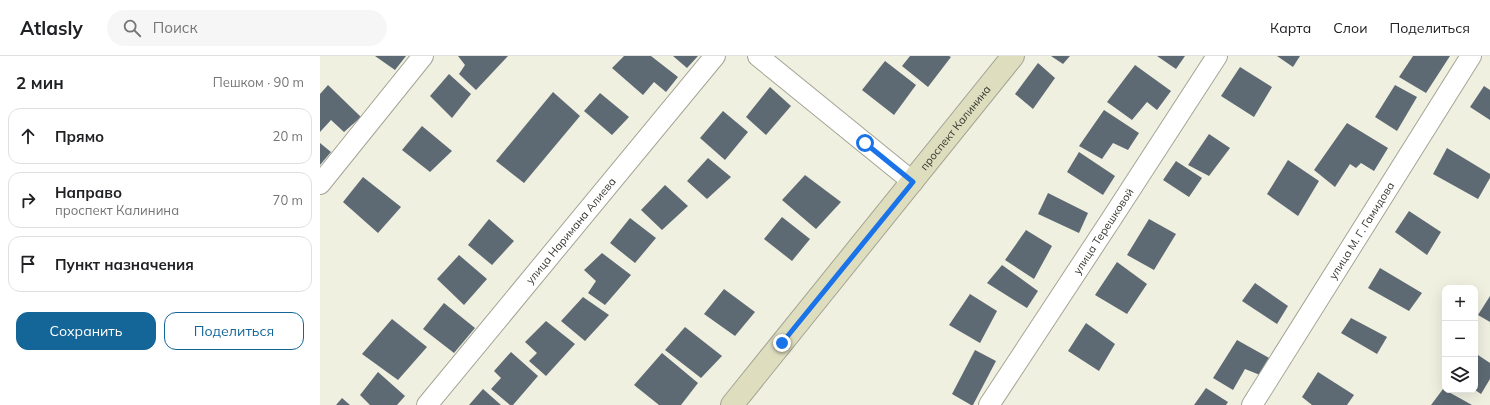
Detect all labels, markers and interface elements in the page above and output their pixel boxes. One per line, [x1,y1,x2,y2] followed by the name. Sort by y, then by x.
[107,10,387,46] search box
[20,16,83,40] text: Atlasly
[121,17,143,39] icon: search
[153,18,197,37] text: Поиск
[1270,19,1311,37] text: Карта
[1333,19,1368,37] text: Слои
[1390,19,1470,37] text: Поделиться
[16,72,64,93] text: 2 мин
[213,74,304,90] text: Пешком · 90 m
[917,82,994,173] street label: проспект Калинина
[17,125,39,147] icon: ahead
[55,127,104,146] text: Прямо
[273,128,303,144] text: 20 m
[856,134,874,152] route start
[523,175,619,287] street label: улица Наримана Алиева
[1326,179,1397,282] street label: улица М. Г. Гамидова
[55,183,122,202] text: Направо
[1070,185,1136,277] street label: улица Терешковой
[17,189,39,211] icon: right
[273,192,303,208] text: 70 m
[55,202,179,218] text: проспект Калинина
[17,253,39,275] icon: arrive
[55,255,194,274] text: Пункт назначения
[1442,285,1478,393] map controls
[1442,285,1478,321] button: +
[16,312,156,350] button: Сохранить
[164,312,304,350] button: Поделиться
[1442,321,1478,357] button: −
[773,334,791,352] route end
[1442,357,1478,393] button: layers

